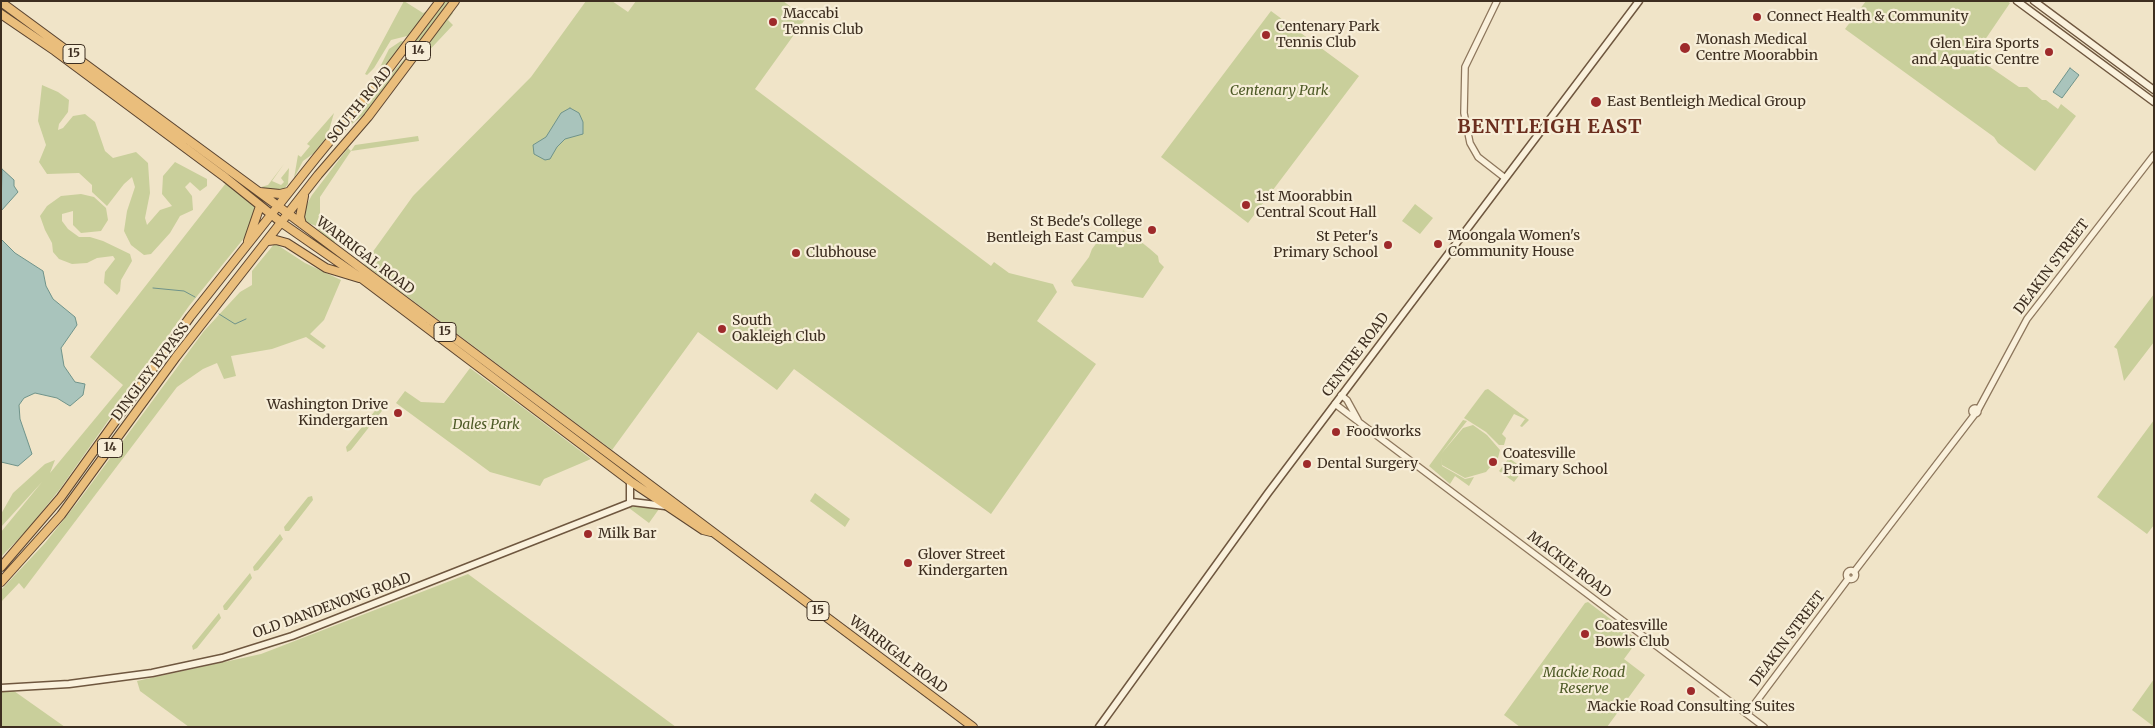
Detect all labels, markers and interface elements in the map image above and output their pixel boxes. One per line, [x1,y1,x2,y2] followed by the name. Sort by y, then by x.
[783,6,863,38] place label: Maccabi Tennis Club
[1767,9,1969,25] place label: Connect Health & Community
[1751,11,1763,23] marker: Connect Health & Community
[767,16,779,28] marker: Maccabi Tennis Club
[1276,19,1380,52] place label: Centenary Park Tennis Club
[1260,29,1272,41] marker: Centenary Park Tennis Club
[1696,32,1818,64] place label: Monash Medical Centre Moorabbin
[1912,36,2039,68] place label: Glen Eira Sports and Aquatic Centre
[406,41,430,60] road number: 14
[1678,41,1692,55] marker: Monash Medical Centre Moorabbin
[63,44,85,64] road number: 15
[2043,46,2055,58] marker: Glen Eira Sports and Aquatic Centre
[324,63,396,147] street label: SOUTH ROAD
[1230,83,1328,99] park label: Centenary Park
[1607,94,1806,110] place label: East Bentleigh Medical Group
[1589,95,1603,109] marker: East Bentleigh Medical Group
[1456,117,1644,139] district label: BENTLEIGH EAST
[1256,189,1377,222] place label: 1st Moorabbin Central Scout Hall
[1240,199,1252,211] marker: 1st Moorabbin Central Scout Hall
[313,214,417,298] street label: WARRIGAL ROAD
[986,214,1142,246] place label: St Bede's College Bentleigh East Campus
[2011,216,2093,318] street label: DEAKIN STREET
[1146,224,1158,236] marker: St Bede's College Bentleigh East Campus
[1448,228,1580,260] place label: Moongala Women's Community House
[1273,229,1378,262] place label: St Peter's Primary School
[1432,238,1444,250] marker: Moongala Women's Community House
[1382,239,1394,251] marker: St Peter's Primary School
[806,245,876,261] place label: Clubhouse
[790,247,802,259] marker: Clubhouse
[1319,310,1393,400] street label: CENTRE ROAD
[732,313,826,346] place label: South Oakleigh Club
[109,320,193,424] street label: DINGLEY BYPASS
[434,322,456,342] road number: 15
[716,323,728,335] marker: South Oakleigh Club
[267,397,388,430] place label: Washington Drive Kindergarten
[392,407,404,419] marker: Washington Drive Kindergarten
[452,417,520,433] park label: Dales Park
[1346,424,1421,440] place label: Foodworks
[1330,426,1342,438] marker: Foodworks
[98,438,122,458] road number: 14
[1503,446,1608,478] place label: Coatesville Primary School
[1317,456,1418,472] place label: Dental Surgery
[1487,456,1499,468] marker: Coatesville Primary School
[1301,458,1313,470] marker: Dental Surgery
[598,526,656,542] place label: Milk Bar
[582,528,594,540] marker: Milk Bar
[1524,528,1614,602] street label: MACKIE ROAD
[918,547,1008,580] place label: Glover Street Kindergarten
[902,557,914,569] marker: Glover Street Kindergarten
[251,570,413,642] street label: OLD DANDENONG ROAD
[1747,588,1829,690] street label: DEAKIN STREET
[807,602,829,620] road number: 15
[846,613,950,697] street label: WARRIGAL ROAD
[1595,618,1669,650] place label: Coatesville Bowls Club
[1579,628,1591,640] marker: Coatesville Bowls Club
[1543,665,1625,698] park label: Mackie Road Reserve
[1685,685,1697,697] marker: Mackie Road Consulting Suites
[1587,699,1795,715] place label: Mackie Road Consulting Suites

